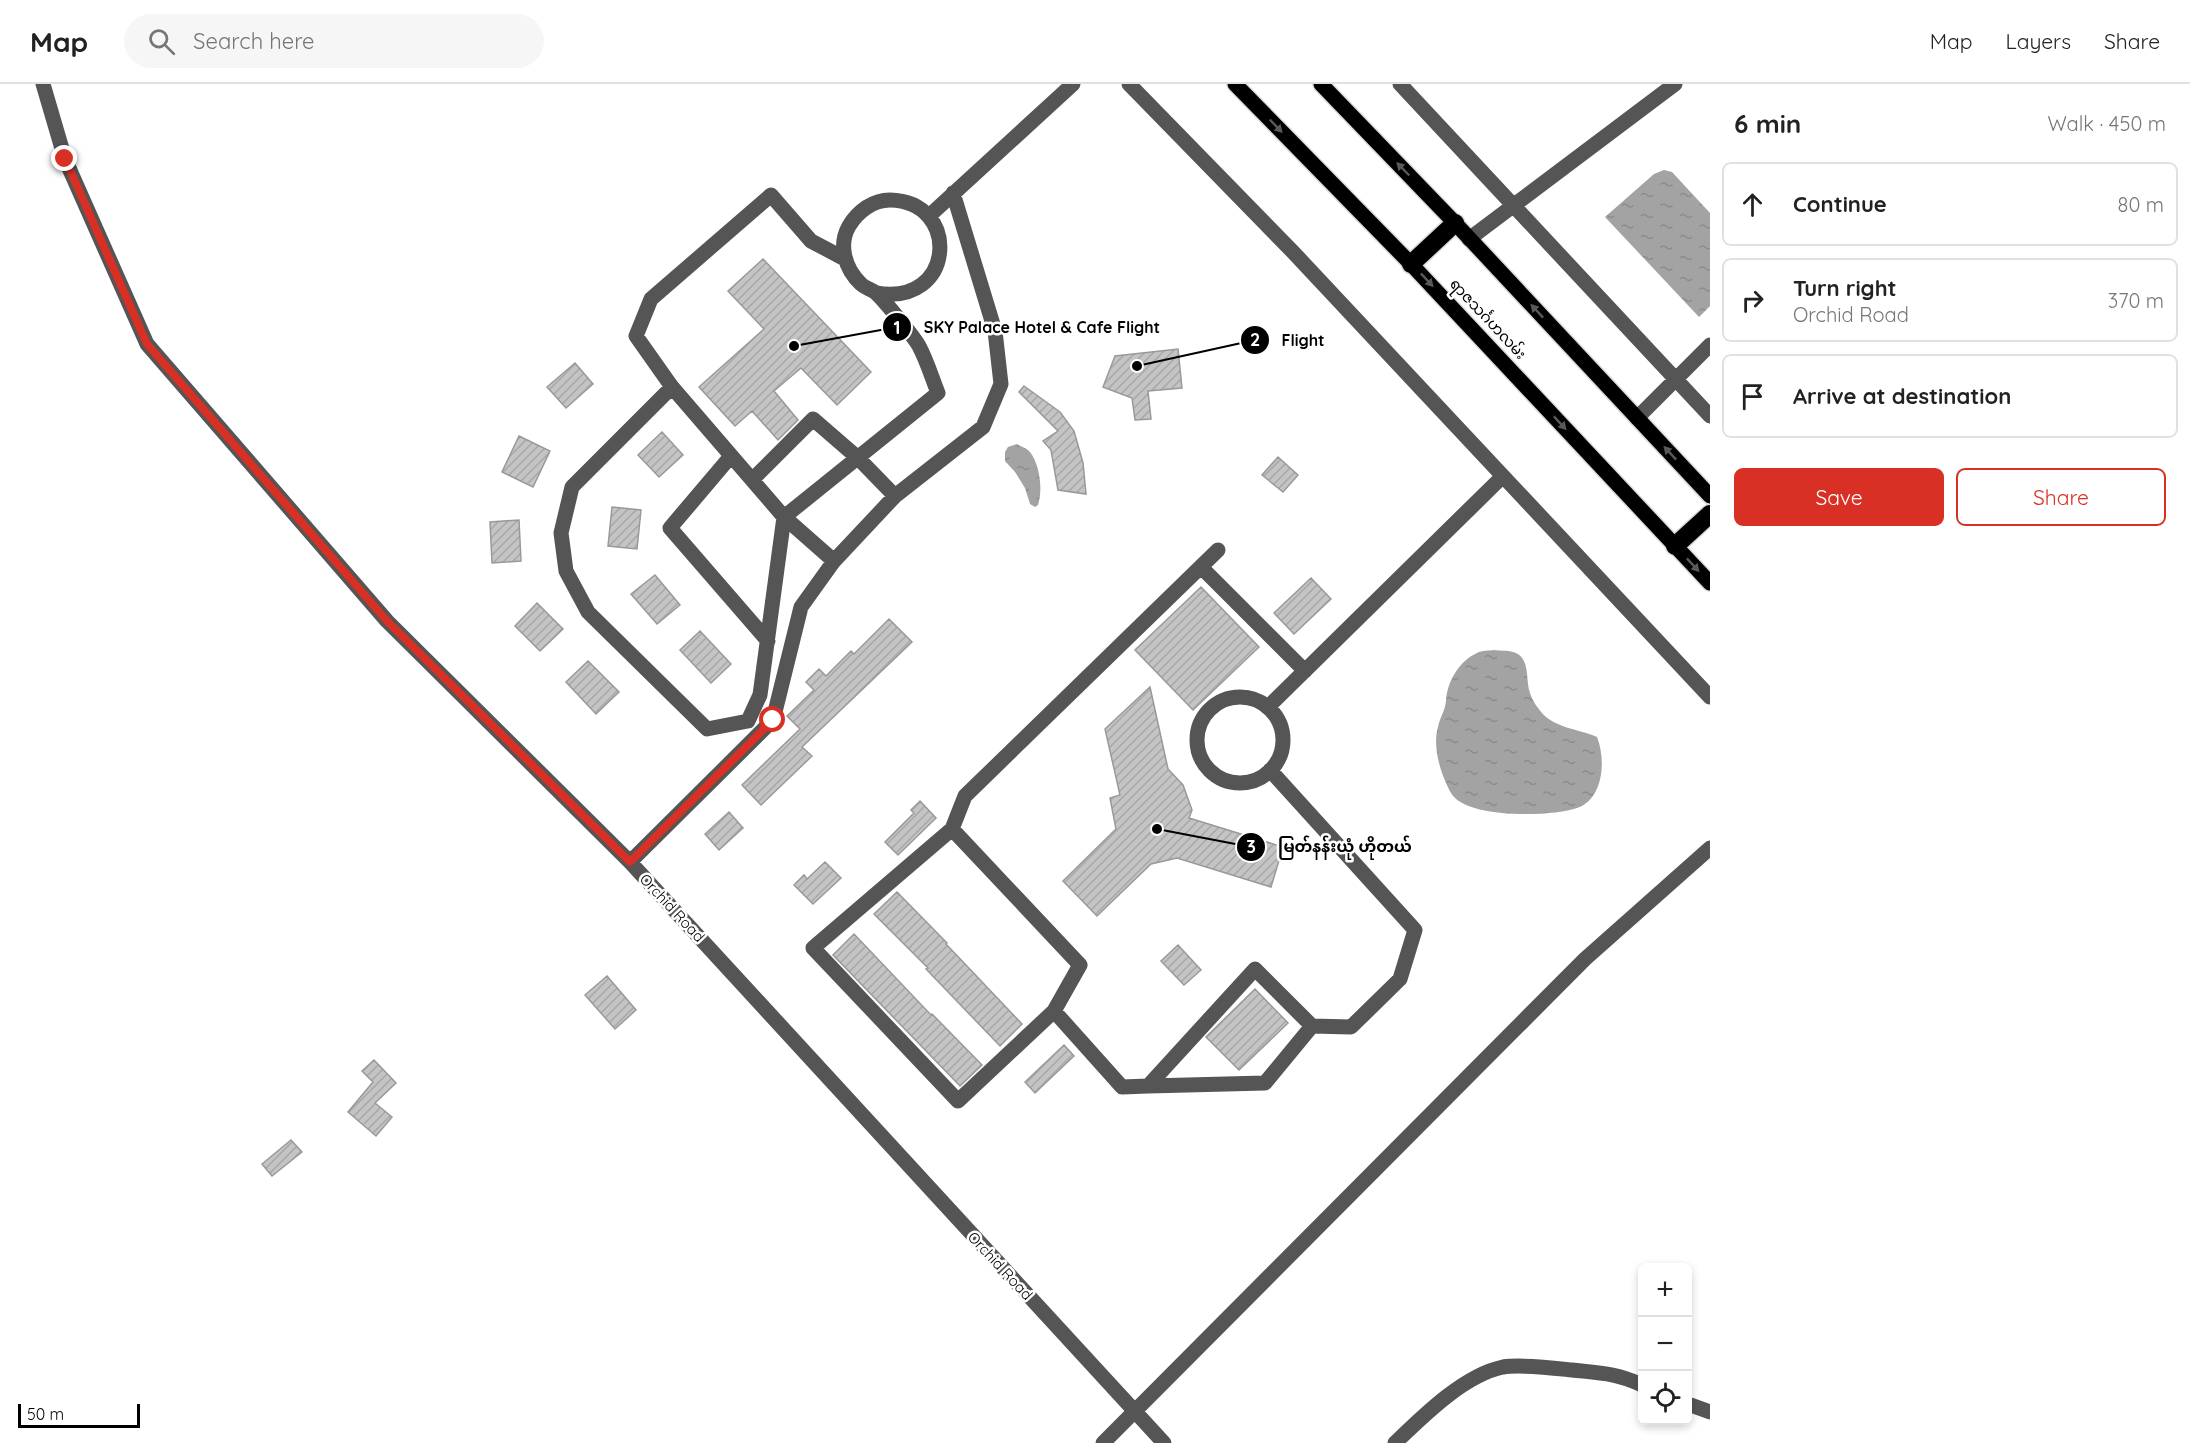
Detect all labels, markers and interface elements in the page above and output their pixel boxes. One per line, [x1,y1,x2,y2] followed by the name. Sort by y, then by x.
[124,14,544,68] search box
[30,24,88,59] text: Map
[145,25,178,58] icon: search
[193,27,315,55] text: Search here
[1930,28,1973,54] text: Map
[2006,28,2071,54] text: Layers
[2104,28,2160,54] text: Share
[1734,107,1801,140] text: 6 min
[2047,111,2166,136] text: Walk · 450 m
[1268,118,1282,132] one-way arrow
[51,145,77,171] route end
[1396,162,1410,177] one-way arrow
[1736,188,1769,221] icon: ahead
[1793,190,1887,218] text: Continue
[2118,192,2164,217] text: 80 m
[1419,273,1433,287] one-way arrow
[1444,274,1531,365] street label: ရာဇသင်္ဂဟလမ်း
[1793,274,1897,302] text: Turn right
[1736,284,1769,317] icon: right
[2108,288,2164,313] text: 370 m
[1793,302,1909,327] text: Orchid Road
[1531,304,1544,319] one-way arrow
[882,310,1172,344] callout: SKY Palace Hotel & Cafe Flight
[893,316,901,339] text: 1
[924,317,1160,337] text: SKY Palace Hotel & Cafe Flight
[1240,323,1337,357] callout: Flight
[1250,328,1260,351] text: 2
[1281,330,1325,350] text: Flight
[1736,380,1769,413] icon: arrive
[1793,382,2011,410] text: Arrive at destination
[1553,415,1567,430] one-way arrow
[1663,446,1677,461] one-way arrow
[1734,468,1944,526] button: Save
[1956,468,2166,526] button: Share
[1686,558,1700,573] one-way arrow
[759,706,785,732] route start
[1236,830,1424,864] callout: မြတ်နန်းယုံ ဟိုတယ်
[1246,835,1256,858] text: 3
[1278,835,1412,860] text: မြတ်နန်းယုံ ဟိုတယ်
[636,869,709,946] street label: Orchid Road
[964,1227,1037,1304] street label: Orchid Road
[1638,1263,1692,1425] map controls
[1638,1263,1692,1317] button: +
[1638,1317,1692,1371] button: −
[1638,1371,1692,1425] button: locate
[18,1401,140,1428] scale bar
[27,1404,64,1424] text: 50 m

